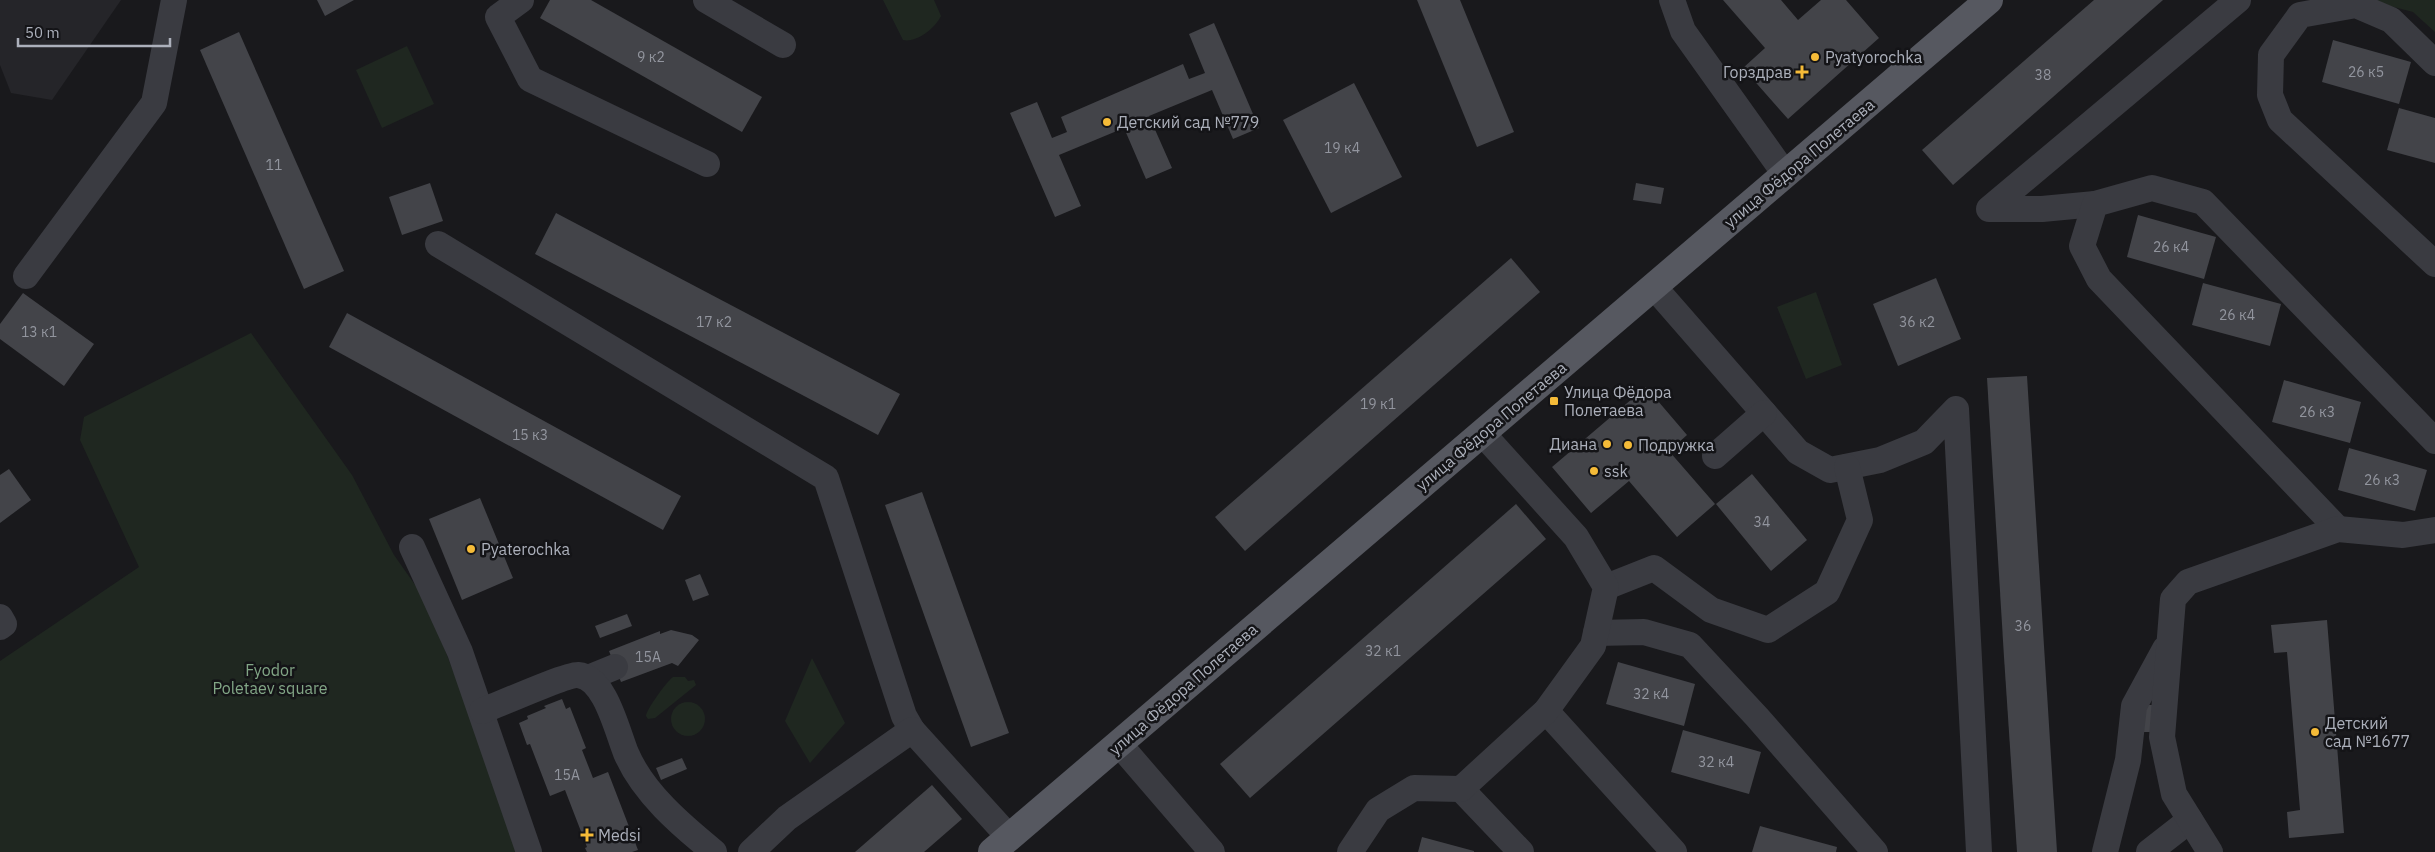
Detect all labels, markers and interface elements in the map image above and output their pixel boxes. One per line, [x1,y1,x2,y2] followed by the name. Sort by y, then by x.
[18,15,170,47] scale bar
[25,23,60,42] text: 50 m
[1825,47,1923,67] place label: Pyatyorochka
[637,48,665,66] house number: 9 к2
[1809,51,1821,63] marker: Pyatyorochka
[1723,62,1792,82] place label: Горздрав
[2348,63,2384,81] house number: 26 к5
[1796,66,1808,78] marker: Горздрав
[2035,66,2051,84] house number: 38
[1720,94,1879,232] street label: улица Фёдора Полетаева
[1117,112,1259,132] place label: Детский сад №779
[1101,116,1113,128] marker: Детский сад №779
[1324,139,1360,157] house number: 19 к4
[266,156,282,174] house number: 11
[2153,238,2189,256] house number: 26 к4
[2219,306,2255,324] house number: 26 к4
[696,313,732,331] house number: 17 к2
[1899,313,1935,331] house number: 36 к2
[21,323,57,341] house number: 13 к1
[1412,357,1571,495] street label: улица Фёдора Полетаева
[1564,382,1672,420] place label: Улица Фёдора Полетаева
[1360,395,1396,413] house number: 19 к1
[1548,395,1560,407] marker: Улица Фёдора Полетаева
[2299,403,2335,421] house number: 26 к3
[512,426,548,444] house number: 15 к3
[1549,434,1597,454] place label: Диана
[1638,435,1715,455] place label: Подружка
[1601,438,1613,450] marker: Диана
[1622,439,1634,451] marker: Подружка
[1604,461,1628,481] place label: ssk
[1588,465,1600,477] marker: ssk
[2364,471,2400,489] house number: 26 к3
[1754,513,1770,531] house number: 34
[481,539,571,559] place label: Pyaterochka
[465,543,477,555] marker: Pyaterochka
[2015,617,2031,635] house number: 36
[1105,619,1262,759] street label: улица Фёдора Полетаева
[1365,642,1401,660] house number: 32 к1
[635,648,661,666] house number: 15А
[212,660,328,698] park label: Fyodor Poletaev square
[1633,685,1669,703] house number: 32 к4
[2325,713,2410,751] place label: Детский сад №1677
[2309,726,2321,738] marker: Детский сад №1677
[1698,753,1734,771] house number: 32 к4
[554,766,580,784] house number: 15А
[598,825,641,845] place label: Medsi
[580,828,594,842] marker: Medsi

